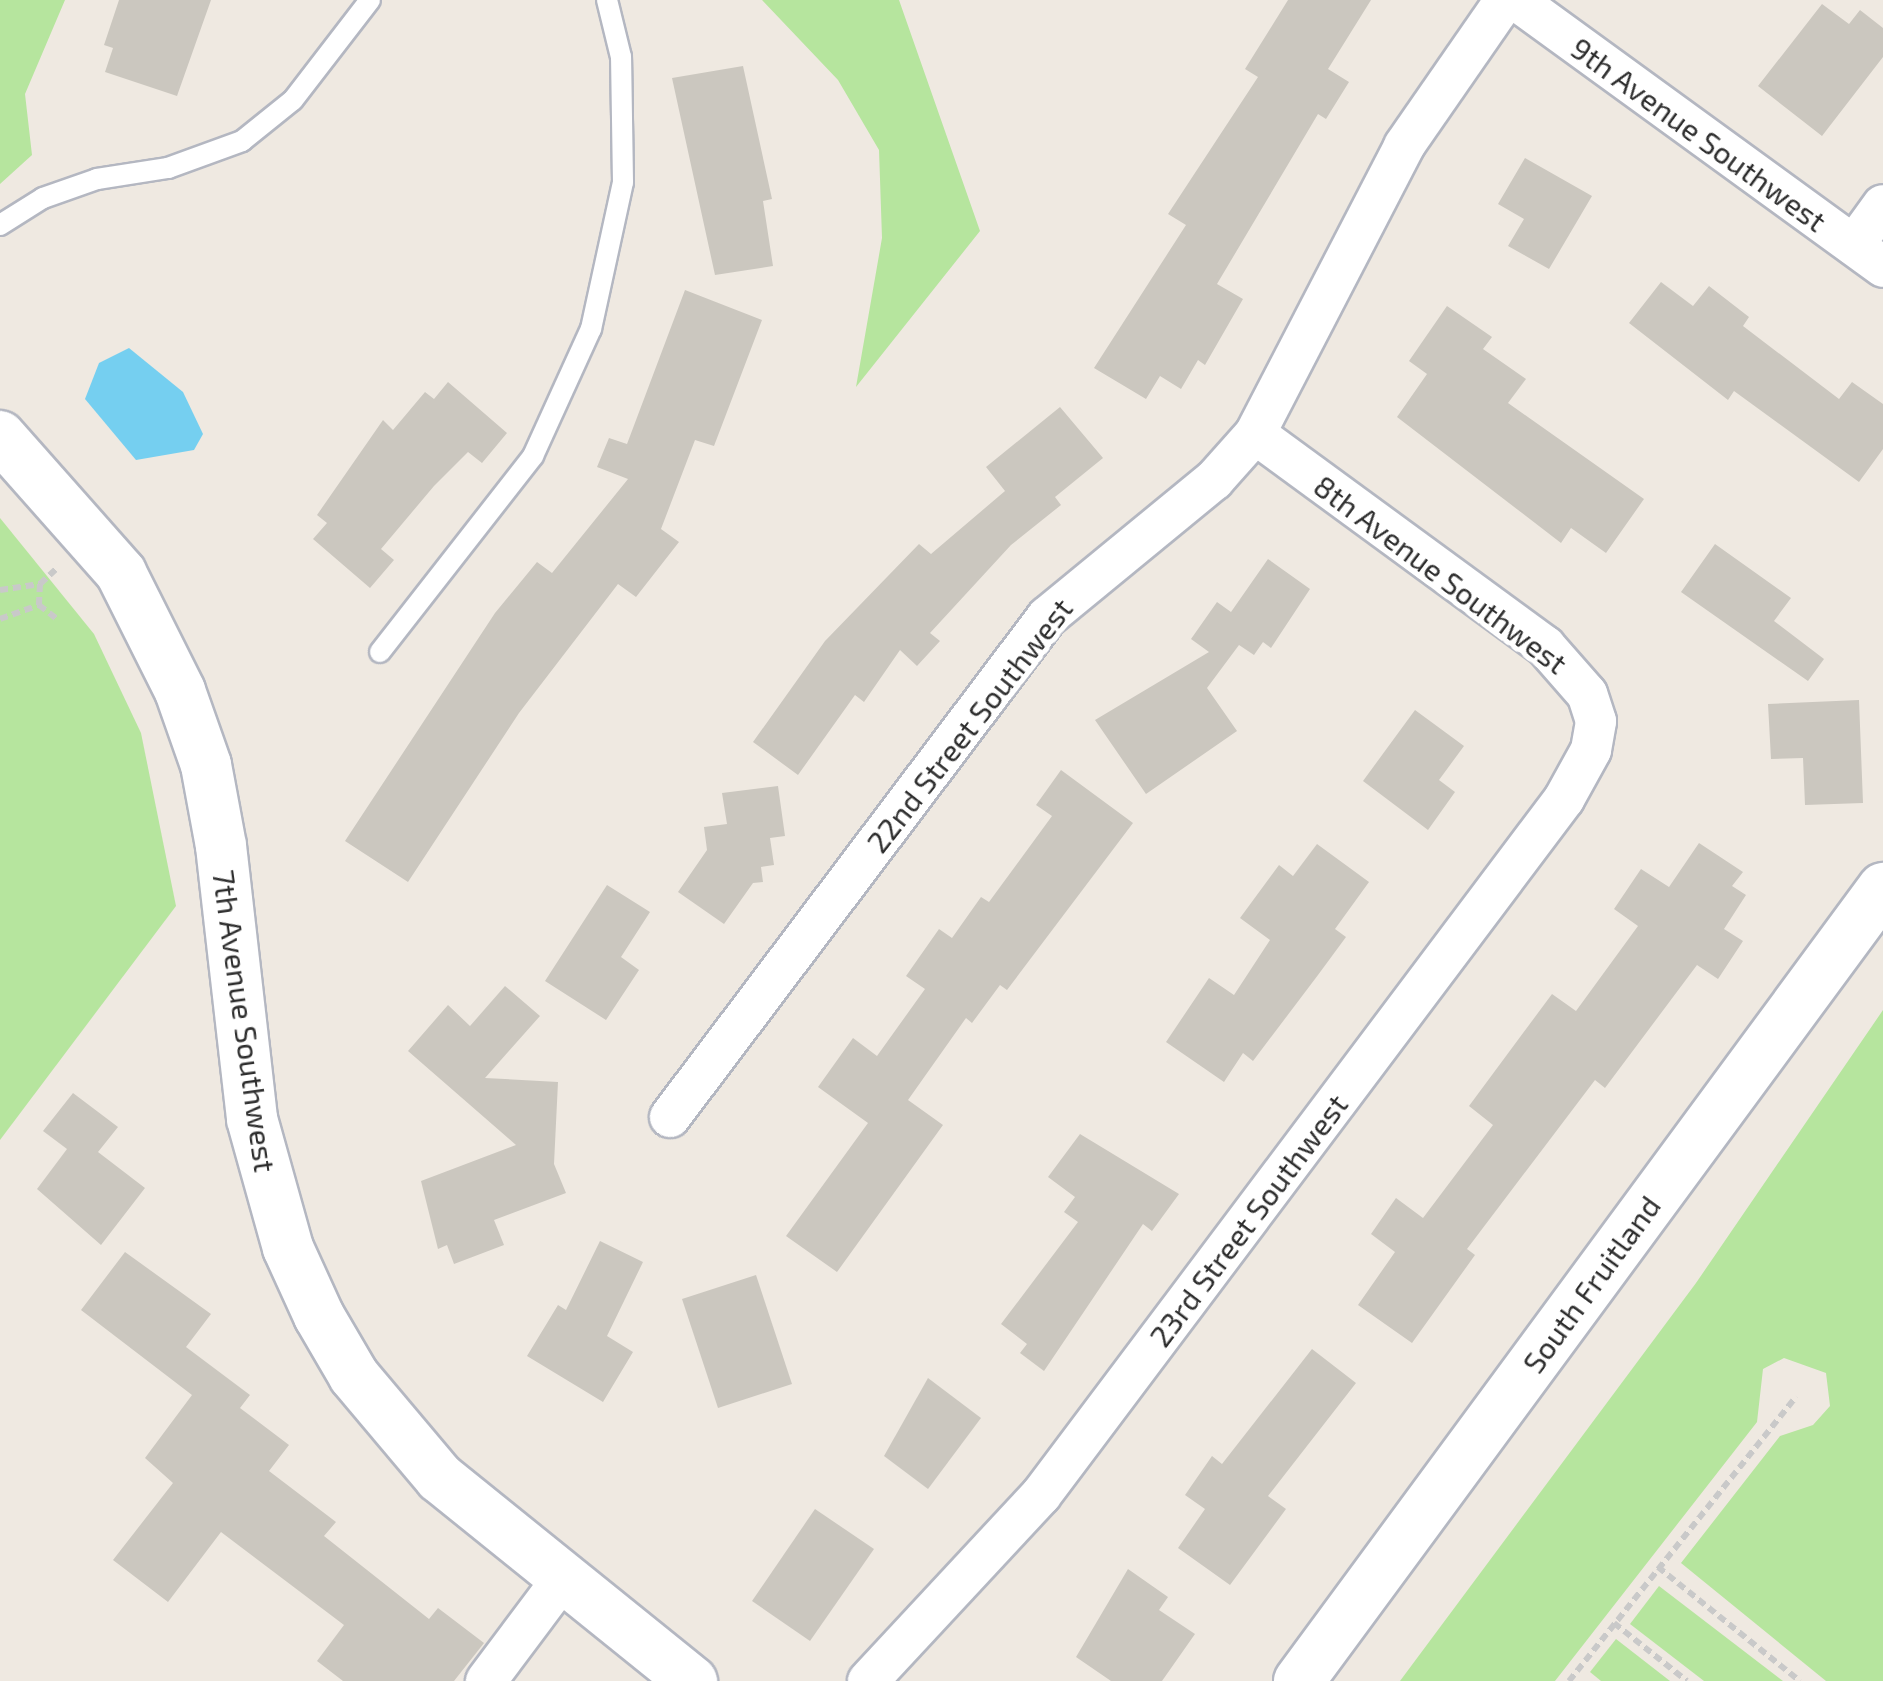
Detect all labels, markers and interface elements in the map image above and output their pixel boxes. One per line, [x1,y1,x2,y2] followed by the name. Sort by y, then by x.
[1564,29,1834,239] street label: 9th Avenue Southwest
[1307,467,1575,681] street label: 8th Avenue Southwest
[859,591,1079,859] street label: 22nd Street Southwest
[206,867,284,1175] street label: 7th Avenue Southwest
[1141,1087,1355,1353] street label: 23rd Street Southwest
[1515,1188,1667,1380] street label: South Fruitland

